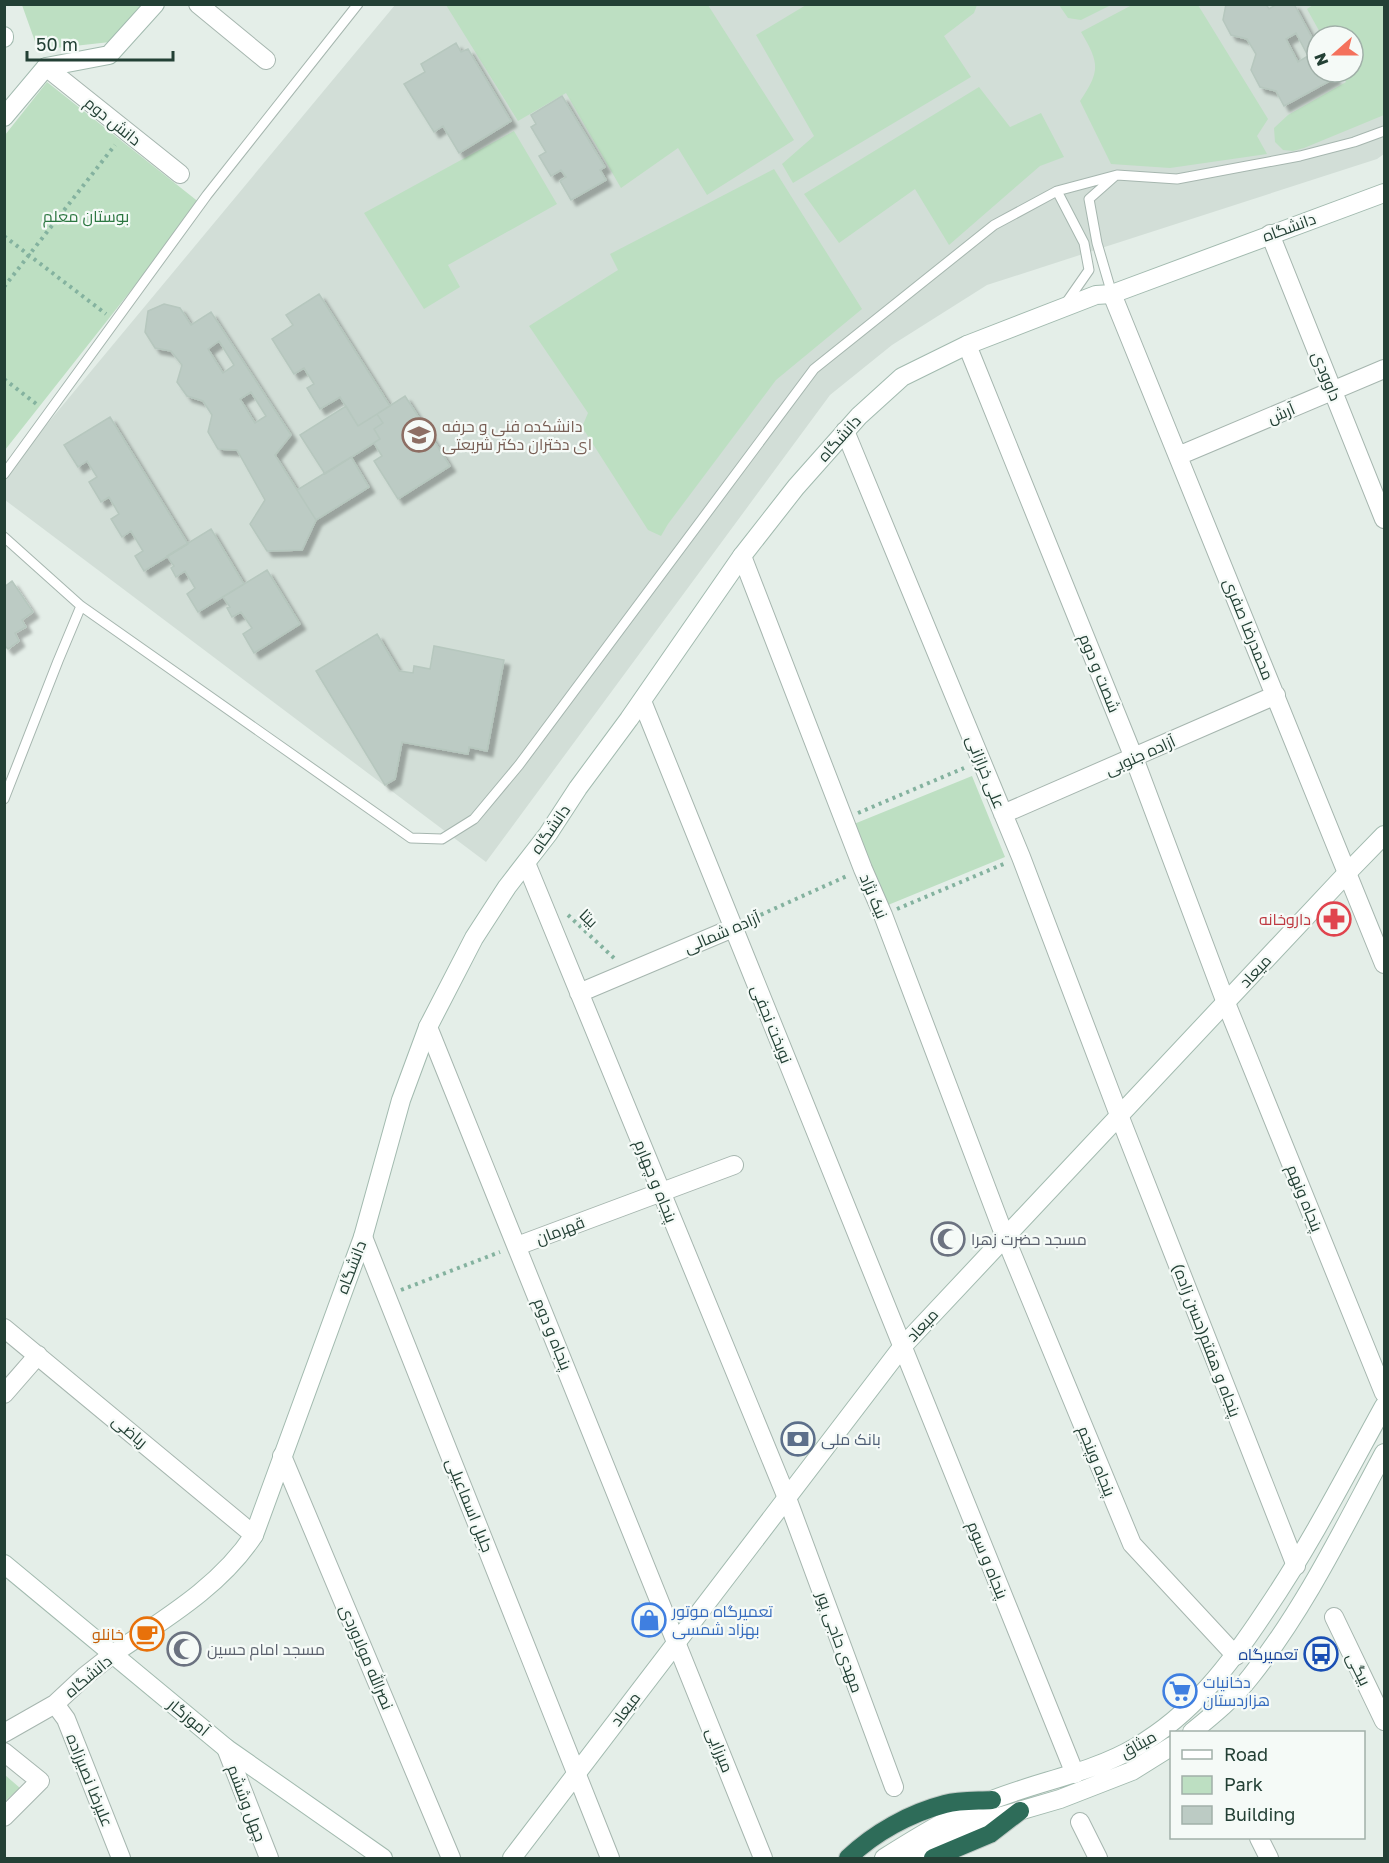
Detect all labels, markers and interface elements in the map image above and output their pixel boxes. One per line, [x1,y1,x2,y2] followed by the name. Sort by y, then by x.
[27,24,172,62] scale bar
[1305,24,1365,84] north arrow
[36,33,78,55] text: 50 m
[1309,50,1333,69] text: N
[80,92,145,151] street label: دانش دوم
[43,206,129,228] park label: بوستان معلم
[1260,208,1318,246] street label: دانشگاه
[1307,348,1346,404] street label: داوودی
[1264,398,1299,429] street label: آرش
[813,411,865,465] street label: دانشگاه
[442,416,592,455] place label: دانشکده فنی و حرفه ای دختران دکتر شریعتی
[401,417,437,453] school or university icon: دانشکده فنی و حرفه ای دختران دکتر شریعتی
[1219,575,1278,683] street label: محمدرضا صفری
[1073,631,1125,716] street label: شصت و دوم
[1102,730,1179,780] street label: آزاده جنوبی
[961,732,1010,812] street label: علی خرازانی
[526,801,574,857] street label: دانشگاه
[856,870,892,922] street label: نیک نژاد
[1316,901,1352,937] pharmacy icon: داروخانه
[575,904,603,932] street label: بیتا
[681,907,764,958] street label: آزاده شمالی
[1259,909,1311,929] place label: داروخانه
[1235,950,1275,992] street label: میعاد
[746,982,797,1067] street label: نوبخت نجفی
[628,1137,682,1227] street label: پنجاه و چهارم
[1281,1161,1328,1236] street label: پنجاه ونهم
[533,1212,588,1249] street label: قهرمان
[930,1221,966,1257] mosque icon: مسجد حضرت زهرا
[971,1229,1087,1249] place label: مسجد حضرت زهرا
[332,1238,370,1296] street label: دانشگاه
[1167,1260,1246,1421] street label: (حسن زاده)پنجاه و هفتم
[528,1295,577,1374] street label: پنجاه و دوم
[902,1304,942,1346] street label: میعاد
[107,1410,152,1452] street label: ریاضی
[780,1421,816,1457] bank icon: بانک ملی
[1072,1423,1121,1501] street label: پنجاه وپنجم
[821,1429,881,1450] place label: بانک ملی
[441,1455,498,1555] street label: جلیل اسماعیلی
[962,1518,1013,1603] street label: پنجاه و سوم
[810,1588,868,1696] street label: مهدی حاجی پور
[335,1601,398,1713] street label: نصرالله مولاوردی
[671,1601,774,1640] place label: تعمیرگاه موتور بهزاد شمسی
[631,1602,667,1638] shop icon: تعمیرگاه موتور بهزاد شمسی
[129,1616,165,1652] cafe icon: خانلو
[92,1624,124,1644] place label: خانلو
[166,1631,202,1667] mosque icon: مسجد امام حسین
[1303,1636,1339,1672] bus stop icon: تعمیرگاه
[207,1639,325,1661] place label: مسجد امام حسین
[1238,1644,1299,1664] place label: تعمیرگاه
[1342,1649,1376,1689] street label: بیگی
[60,1651,116,1701] street label: دانشگاه
[1203,1672,1270,1711] place label: دخانیات هزاردستان
[1162,1673,1198,1709] supermarket icon: دخانیات هزاردستان
[606,1688,644,1730] street label: میعاد
[164,1693,214,1740] street label: آموزگار
[701,1725,738,1776] street label: میرزایی
[1116,1726,1160,1763] street label: میثاق
[62,1730,118,1830] street label: علیرضا نصیرزاده
[1170,1731,1365,1839] legend
[1224,1743,1268,1765] text: Road
[221,1762,271,1845] street label: چهل وششم
[1224,1773,1263,1795] text: Park
[1224,1803,1295,1825] text: Building

